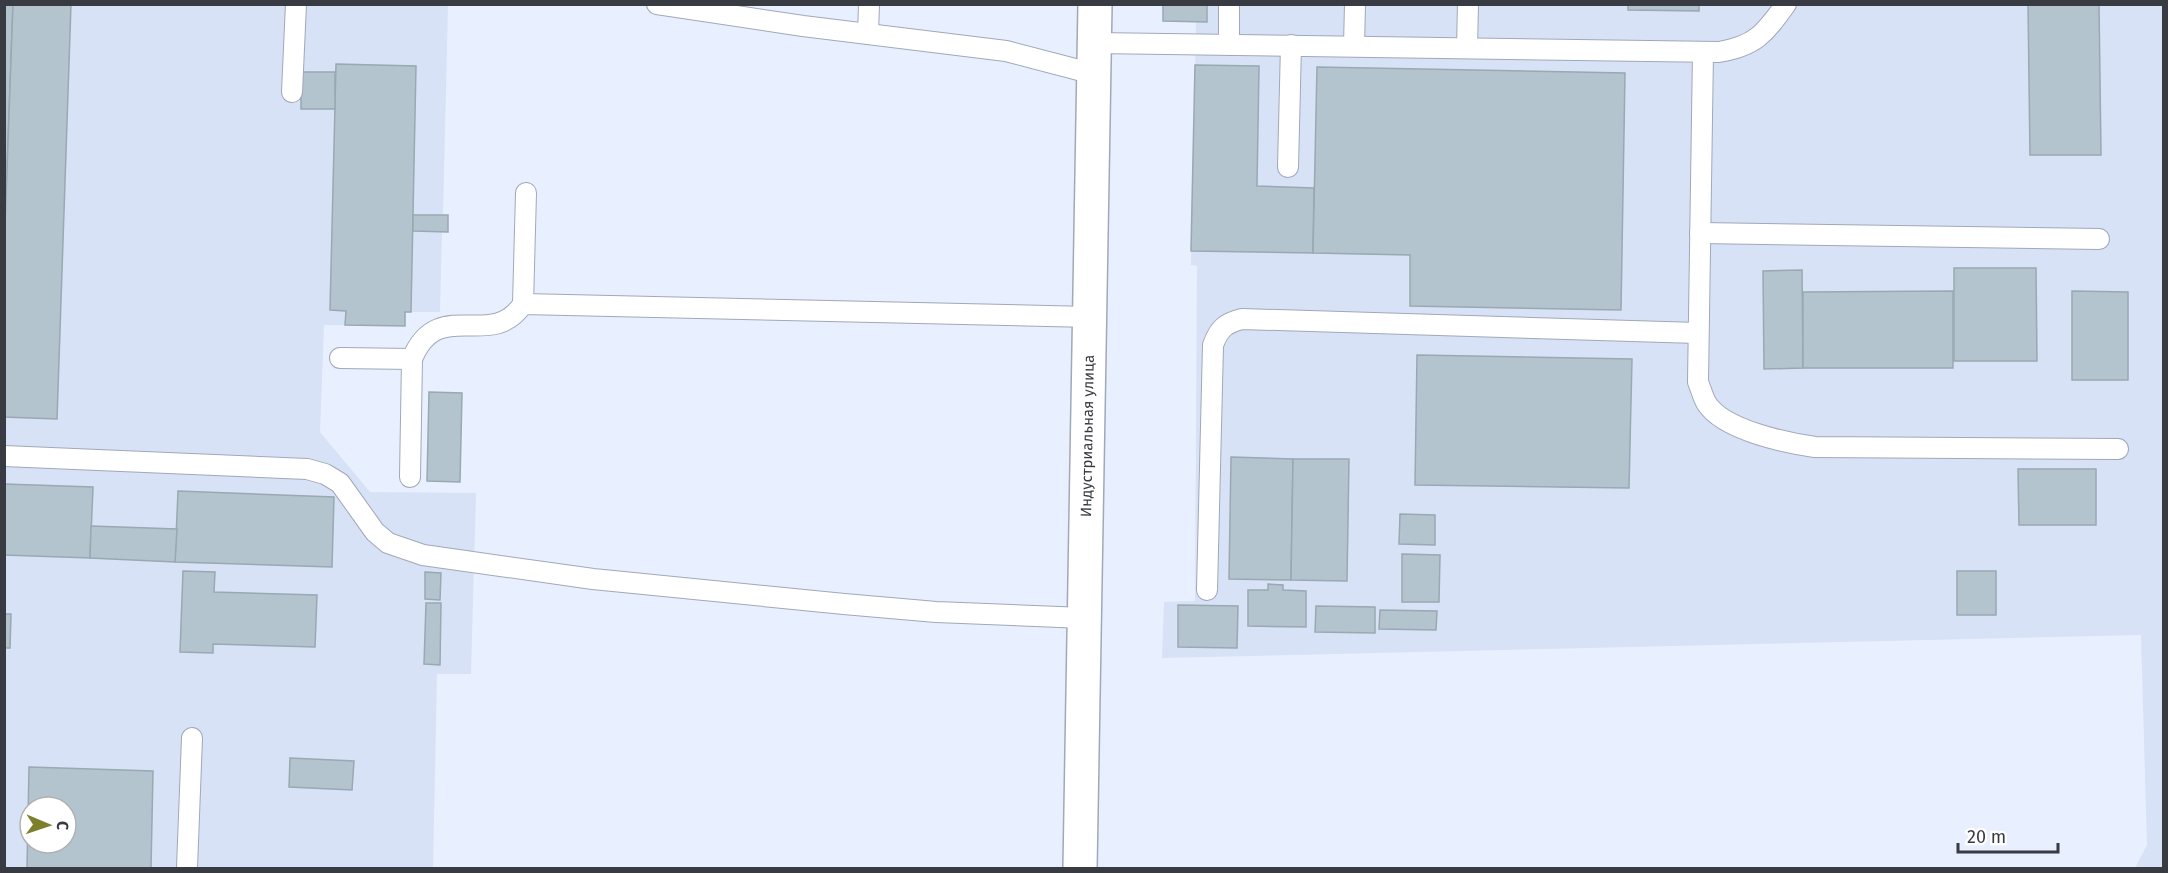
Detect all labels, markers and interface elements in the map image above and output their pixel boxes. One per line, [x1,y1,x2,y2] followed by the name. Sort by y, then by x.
[1077,355,1098,517] street label: Индустриальная улица
[18,795,78,855] north arrow
[1958,816,2058,854] scale bar
[53,821,72,831] text: С
[1967,826,2006,848] text: 20 m

